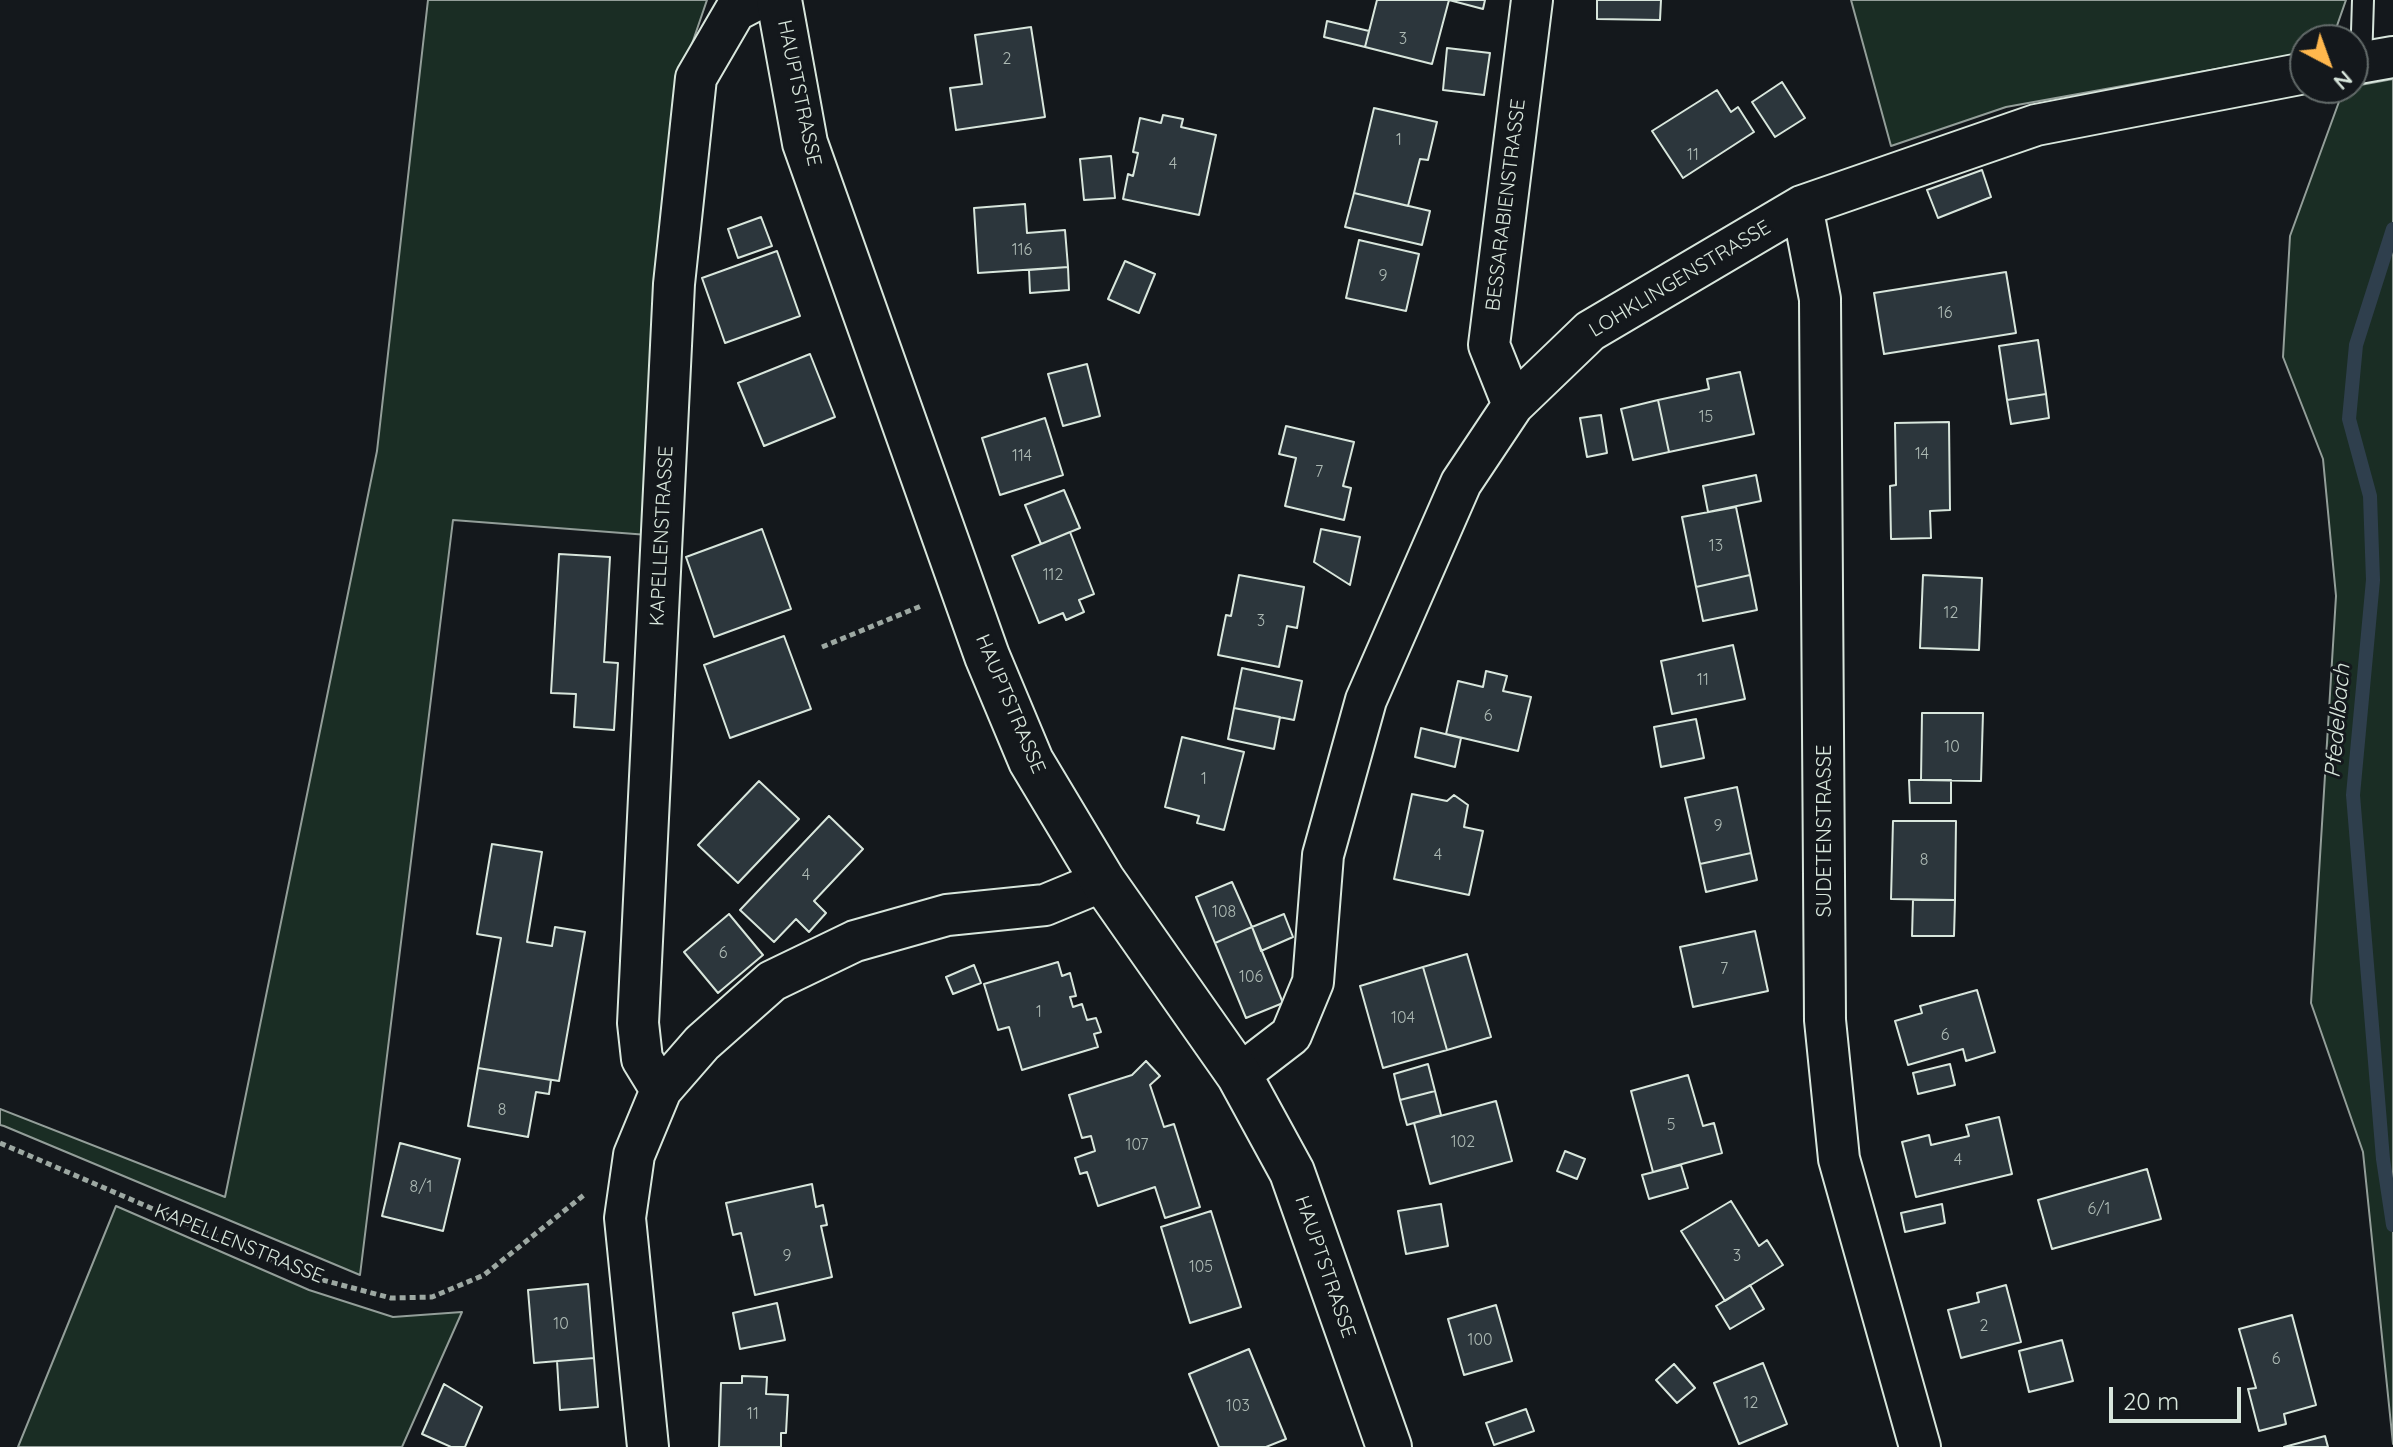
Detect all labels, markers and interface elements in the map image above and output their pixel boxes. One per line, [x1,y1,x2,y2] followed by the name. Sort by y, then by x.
[772,18,826,168] street label: HAUPTSTRASSE
[2289,24,2369,104] north arrow
[1399,29,1407,49] house number: 3
[1003,49,1011,69] house number: 2
[2328,65,2359,96] text: N
[1481,98,1531,312] street label: BESSARABIENSTRASSE
[1396,130,1402,150] house number: 1
[1687,145,1699,165] house number: 11
[1169,154,1177,174] house number: 4
[1585,215,1775,343] street label: LOHKLINGENSTRASSE
[1012,240,1032,260] house number: 116
[1379,266,1387,286] house number: 9
[1938,303,1952,323] house number: 16
[1699,407,1713,427] house number: 15
[1915,444,1929,464] house number: 14
[645,445,679,627] street label: KAPELLENSTRASSE
[1012,446,1032,466] house number: 114
[1315,462,1323,482] house number: 7
[1709,536,1723,556] house number: 13
[1043,565,1063,585] house number: 112
[1944,603,1958,623] house number: 12
[1257,611,1265,631] house number: 3
[970,631,1050,777] street label: HAUPTSTRASSE
[2320,663,2356,779] water label: Pfedelbach
[1697,670,1709,690] house number: 11
[1484,706,1492,726] house number: 6
[1944,737,1960,757] house number: 10
[1813,745,1837,917] street label: SUDETENSTRASSE
[1201,769,1207,789] house number: 1
[1714,816,1722,836] house number: 9
[1434,845,1442,865] house number: 4
[1920,850,1928,870] house number: 8
[802,865,810,885] house number: 4
[1212,902,1236,922] house number: 108
[719,943,727,963] house number: 6
[1720,959,1728,979] house number: 7
[1239,967,1263,987] house number: 106
[1036,1002,1042,1022] house number: 1
[1391,1008,1415,1028] house number: 104
[1941,1025,1949,1045] house number: 6
[498,1100,506,1120] house number: 8
[1667,1115,1675,1135] house number: 5
[1451,1132,1475,1152] house number: 102
[1126,1135,1148,1155] house number: 107
[1954,1150,1962,1170] house number: 4
[410,1177,432,1197] house number: 8/1
[1289,1193,1361,1341] street label: HAUPTSTRASSE
[151,1199,327,1289] street label: KAPELLENSTRASSE
[2088,1199,2110,1219] house number: 6/1
[783,1246,791,1266] house number: 9
[1733,1246,1741,1266] house number: 3
[1189,1257,1213,1277] house number: 105
[553,1314,569,1334] house number: 10
[1980,1316,1988,1336] house number: 2
[1468,1330,1492,1350] house number: 100
[2272,1349,2280,1369] house number: 6
[2113,1371,2245,1421] scale bar
[2123,1386,2179,1416] text: 20 m
[1744,1393,1758,1413] house number: 12
[1226,1396,1250,1416] house number: 103
[747,1404,759,1424] house number: 11

